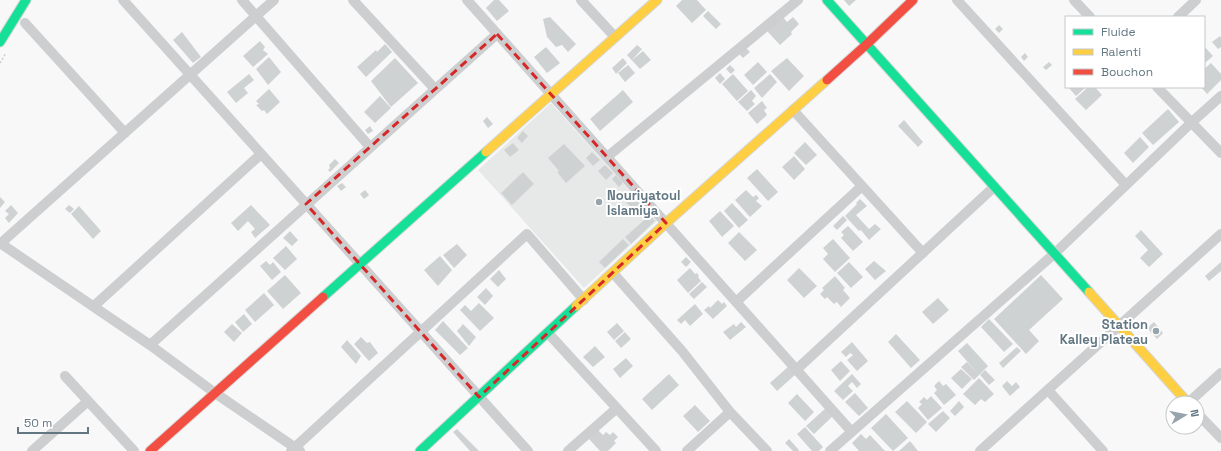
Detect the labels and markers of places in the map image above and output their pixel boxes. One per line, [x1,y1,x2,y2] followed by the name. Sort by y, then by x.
[607,187,680,219] place label: Nouriyatoul Islamiya
[594,197,604,207] marker: Nouriyatoul Islamiya
[1060,316,1148,348] place label: Station Kalley Plateau
[1151,326,1161,336] marker: Station Kalley Plateau

